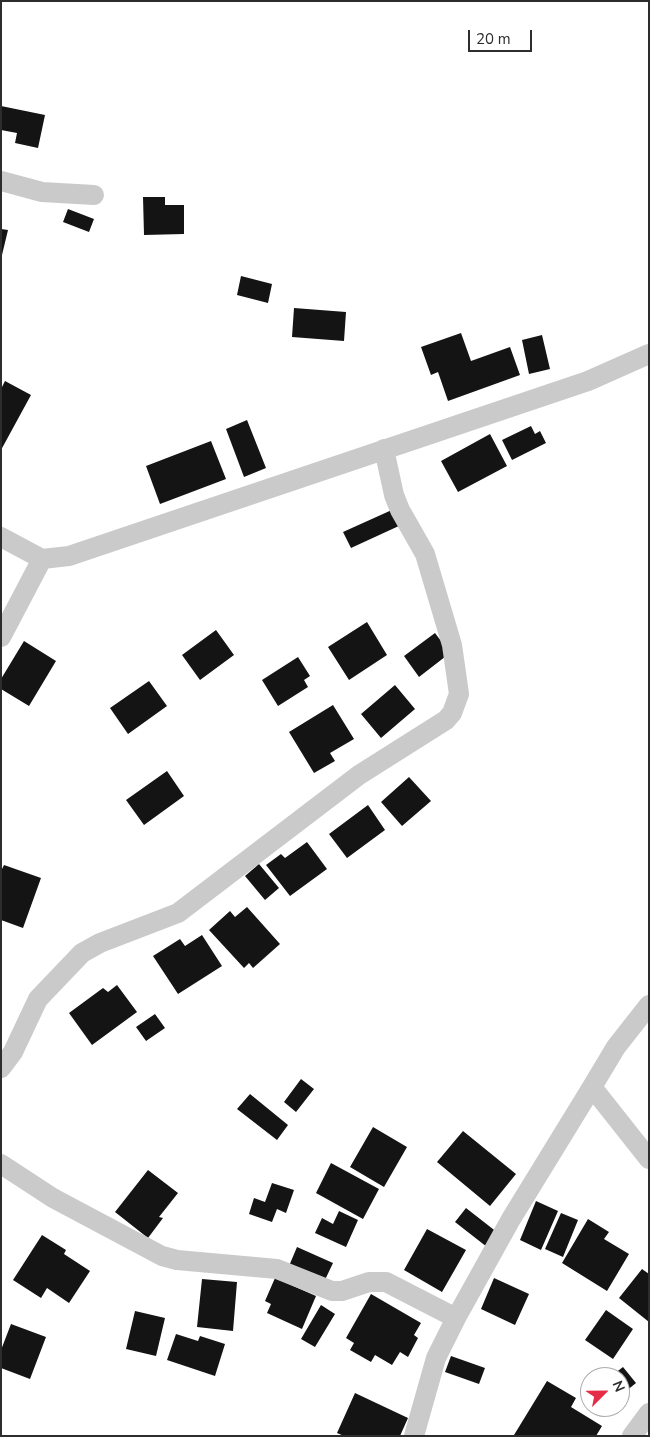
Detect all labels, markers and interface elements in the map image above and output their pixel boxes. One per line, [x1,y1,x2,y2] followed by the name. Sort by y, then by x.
[470,20,534,52] scale bar
[476,29,511,49] text: 20 m
[580,1367,630,1417] north arrow
[608,1378,629,1395] text: N

